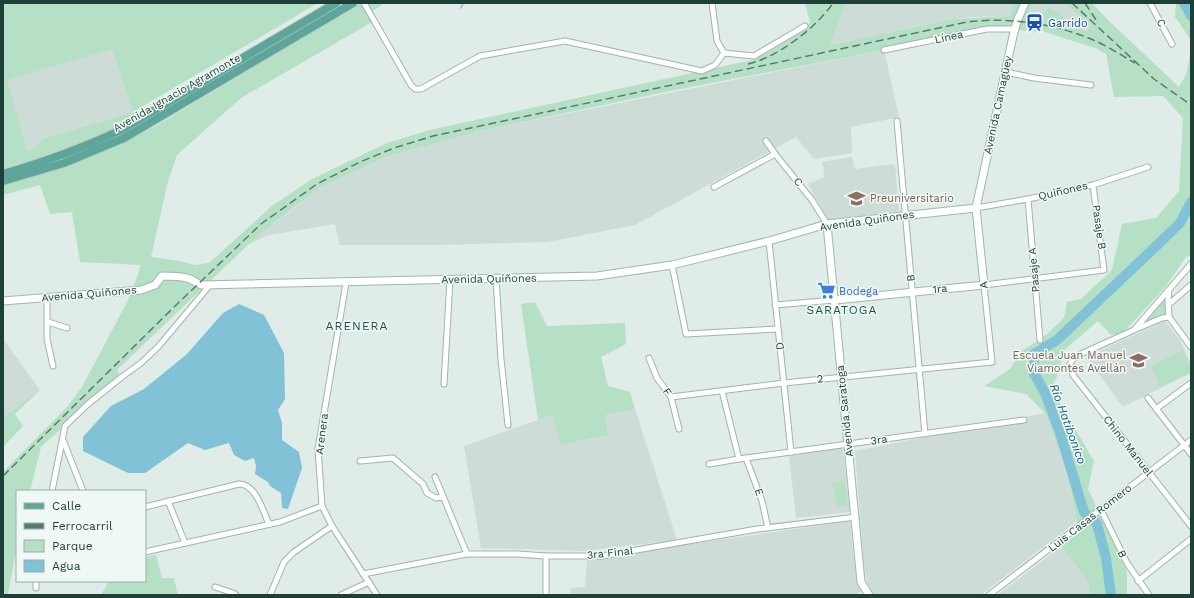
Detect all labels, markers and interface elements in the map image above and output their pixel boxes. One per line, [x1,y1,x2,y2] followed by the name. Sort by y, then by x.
[1025,13,1045,33] station icon: Garrido
[1048,17,1088,30] place label: Garrido
[1153,17,1169,30] street label: C
[934,28,964,46] street label: Línea
[111,51,243,135] street label: Avenida Ignacio Agramonte
[981,54,1015,155] street label: Avenida Camagüey
[791,175,806,189] street label: C
[1037,179,1089,203] street label: Quiñones
[847,188,867,208] school or university icon: Preuniversitario
[870,192,954,205] place label: Preuniversitario
[1089,204,1109,250] street label: Pasaje B
[819,208,915,234] street label: Avenida Quiñones
[1026,247,1042,293] street label: Pasaje A
[441,272,537,286] street label: Avenida Quiñones
[904,274,918,282] street label: B
[816,281,836,301] supermarket icon: Bodega
[977,281,991,289] street label: A
[932,282,948,296] street label: 1ra
[41,283,137,305] street label: Avenida Quiñones
[839,285,878,298] place label: Bodega
[807,303,877,317] district label: SARATOGA
[326,319,388,333] district label: ARENERA
[773,341,787,351] street label: D
[1013,349,1127,375] place label: Escuela Juan Manuel Viamontes Avellán
[1129,351,1149,371] school or university icon: Escuela Juan Manuel Viamontes Avellán
[834,365,856,457] street label: Avenida Saratoga
[816,372,824,386] street label: 2
[1047,382,1089,466] water label: Río Hatibonico
[660,386,674,399] street label: F
[313,413,331,455] street label: Arenera
[1100,413,1156,479] street label: Chino Manuel
[870,432,888,448] street label: 3ra
[1046,481,1134,555] street label: Luis Casas Romero
[752,486,766,498] street label: E
[16,490,146,582] legend
[52,499,81,513] text: Calle
[52,519,113,533] text: Ferrocarril
[52,539,93,553] text: Parque
[586,544,634,562] street label: 3ra Final
[1115,548,1129,560] street label: B
[52,559,81,573] text: Agua

